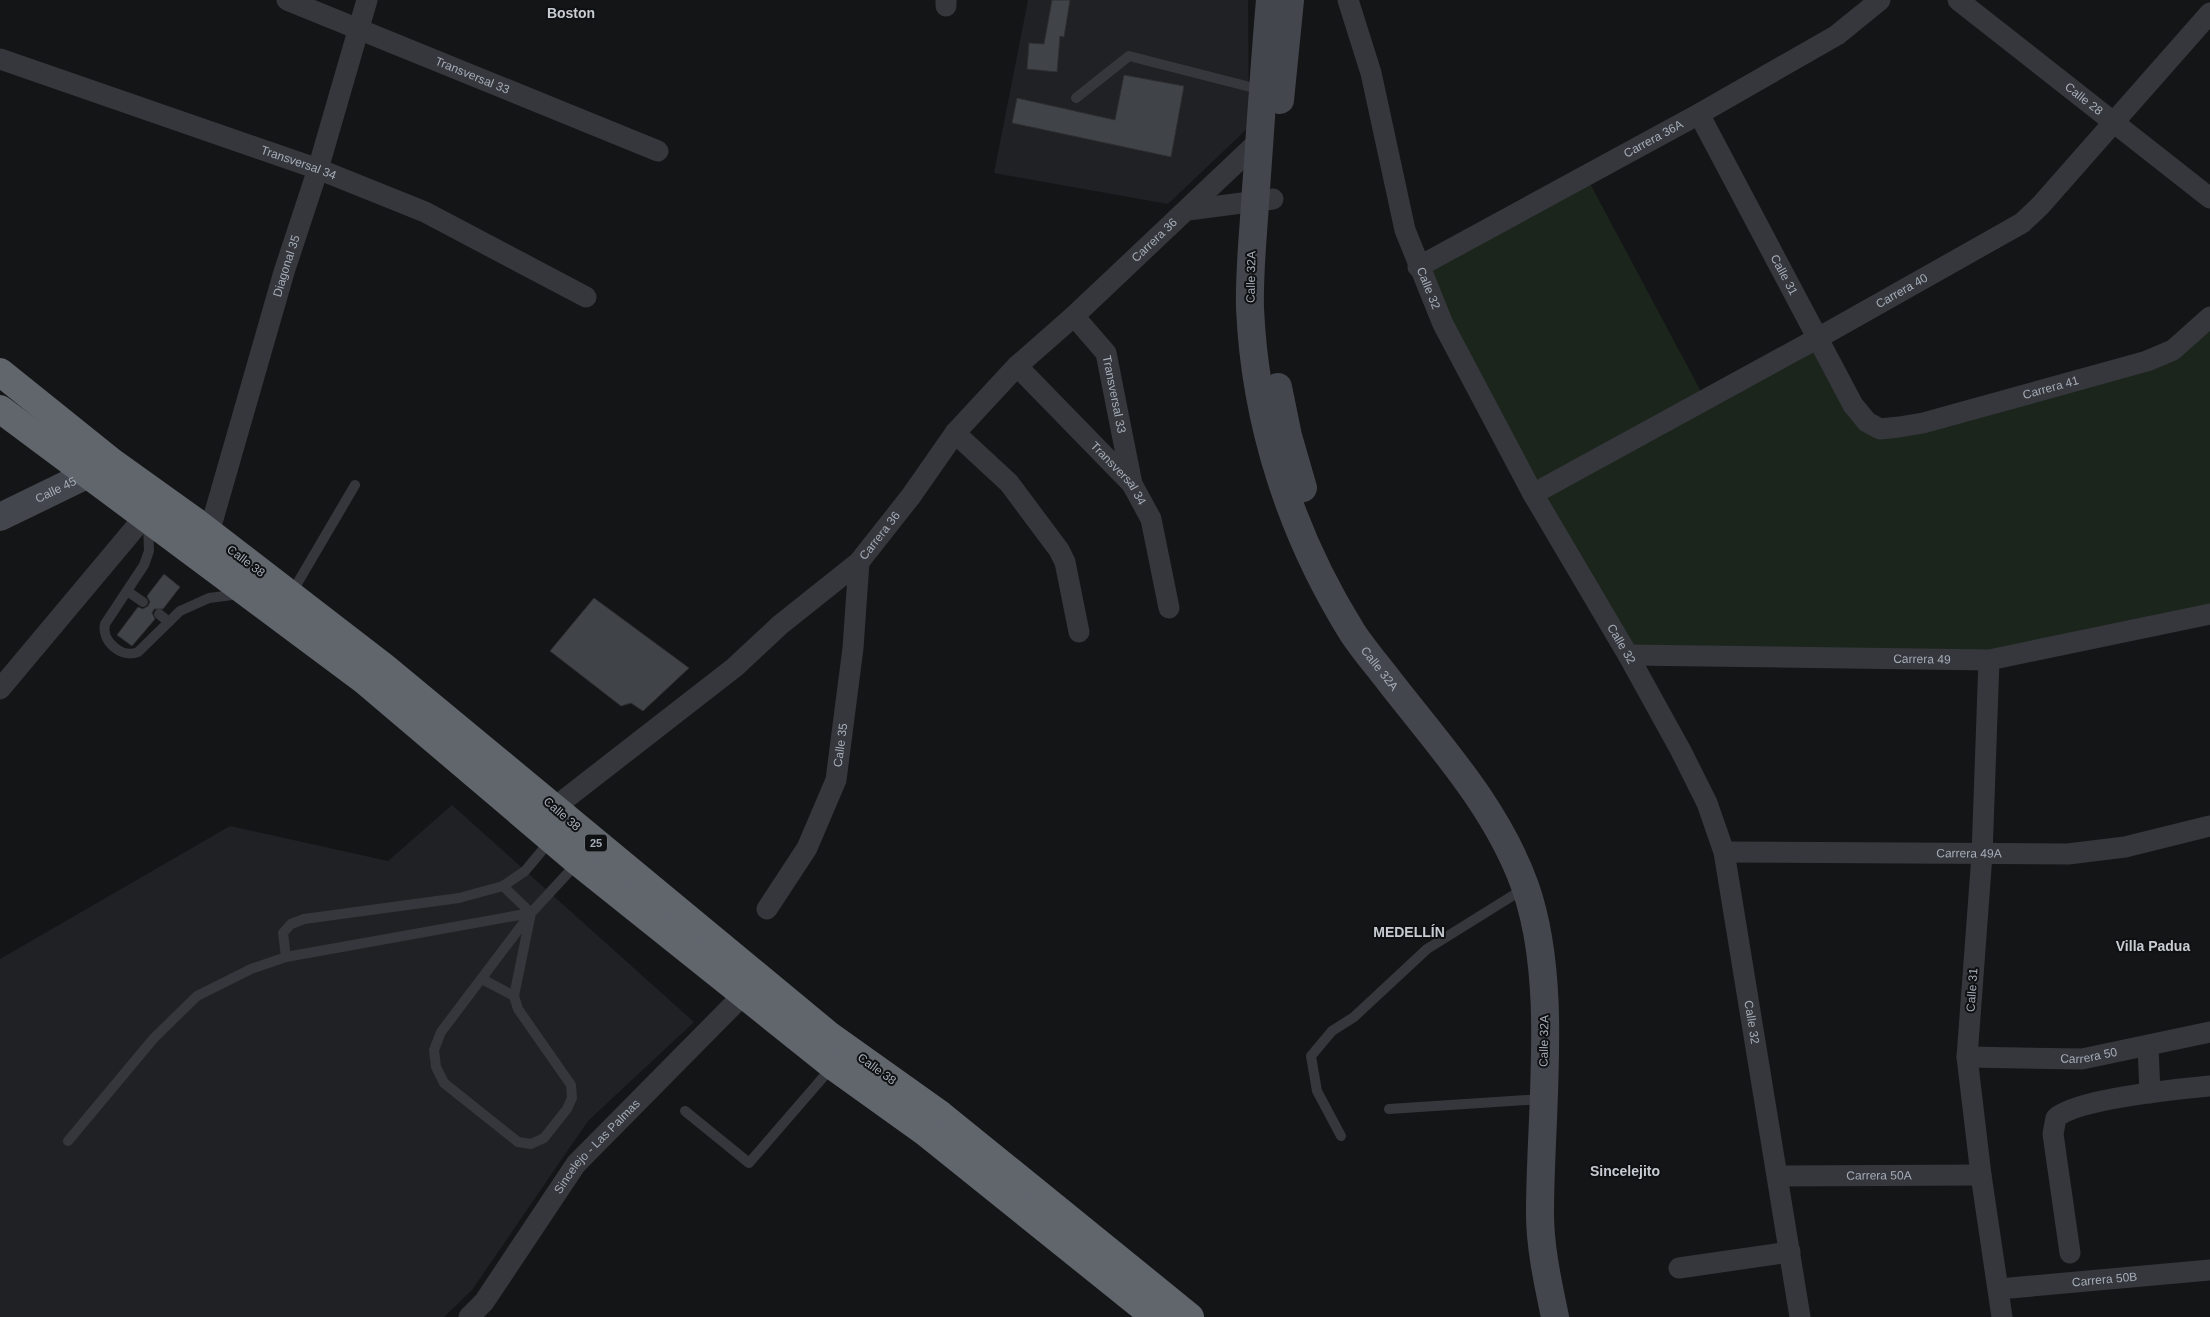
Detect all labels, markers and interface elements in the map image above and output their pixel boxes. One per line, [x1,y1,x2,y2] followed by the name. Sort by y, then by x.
[547,5,595,21] district label: Boston
[433,54,512,97] street label: Transversal 33
[2062,80,2106,118] street label: Calle 28
[1621,117,1685,161] street label: Carrera 36A
[259,143,339,183] street label: Transversal 34
[1129,215,1180,265] street label: Carrera 36
[270,233,303,299] street label: Diagonal 35
[1244,251,1258,303] street label: Calle 32A
[1768,252,1801,298] street label: Calle 31
[1414,265,1443,312] street label: Calle 32
[1873,270,1930,311] street label: Carrera 40
[1100,354,1129,435] street label: Transversal 33
[2021,373,2081,402] street label: Carrera 41
[1088,439,1149,508] street label: Transversal 34
[33,474,79,506] street label: Calle 45
[856,509,903,563] street label: Carrera 36
[224,542,268,580] street label: Calle 38
[1604,621,1639,667] street label: Calle 32
[1358,644,1401,693] street label: Calle 32A
[1893,652,1951,666] street label: Carrera 49
[831,722,850,768] street label: Calle 35
[541,794,583,834] street label: Calle 38
[585,834,607,851] road number: 25
[1936,846,2002,861] street label: Carrera 49A
[1373,924,1445,940] district label: MEDELLÍN
[2116,938,2190,954] district label: Villa Padua
[1963,967,1981,1012] street label: Calle 31
[1741,999,1762,1045] street label: Calle 32
[1537,1015,1551,1067] street label: Calle 32A
[2060,1045,2119,1066] street label: Carrera 50
[855,1050,899,1088] street label: Calle 38
[551,1096,643,1196] street label: Sincelejo - Las Palmas
[1590,1163,1660,1179] district label: Sincelejito
[1846,1168,1912,1183] street label: Carrera 50A
[2071,1270,2138,1289] street label: Carrera 50B

